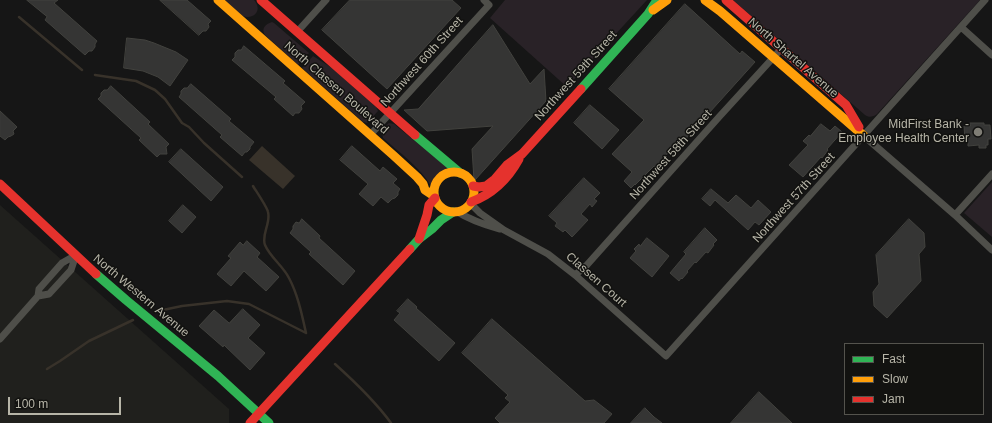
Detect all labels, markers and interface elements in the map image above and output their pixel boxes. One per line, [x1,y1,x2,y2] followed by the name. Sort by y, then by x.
[378,14,466,110] street label: Northwest 60th Street
[745,15,841,101] street label: North Shartel Avenue
[532,28,620,124] street label: Northwest 59th Street
[281,39,391,137] street label: North Classen Boulevard
[627,107,715,203] street label: Northwest 58th Street
[838,118,969,146] place label: MidFirst Bank - Employee Health Center
[972,126,984,138] marker: MidFirst Bank - Employee Health Center
[750,150,838,246] street label: Northwest 57th Street
[563,250,629,310] street label: Classen Court
[90,252,192,340] street label: North Western Avenue
[844,343,984,415] legend
[882,352,905,366] text: Fast
[882,372,908,386] text: Slow
[10,389,123,415] scale bar
[882,392,905,406] text: Jam
[15,397,48,411] text: 100 m

